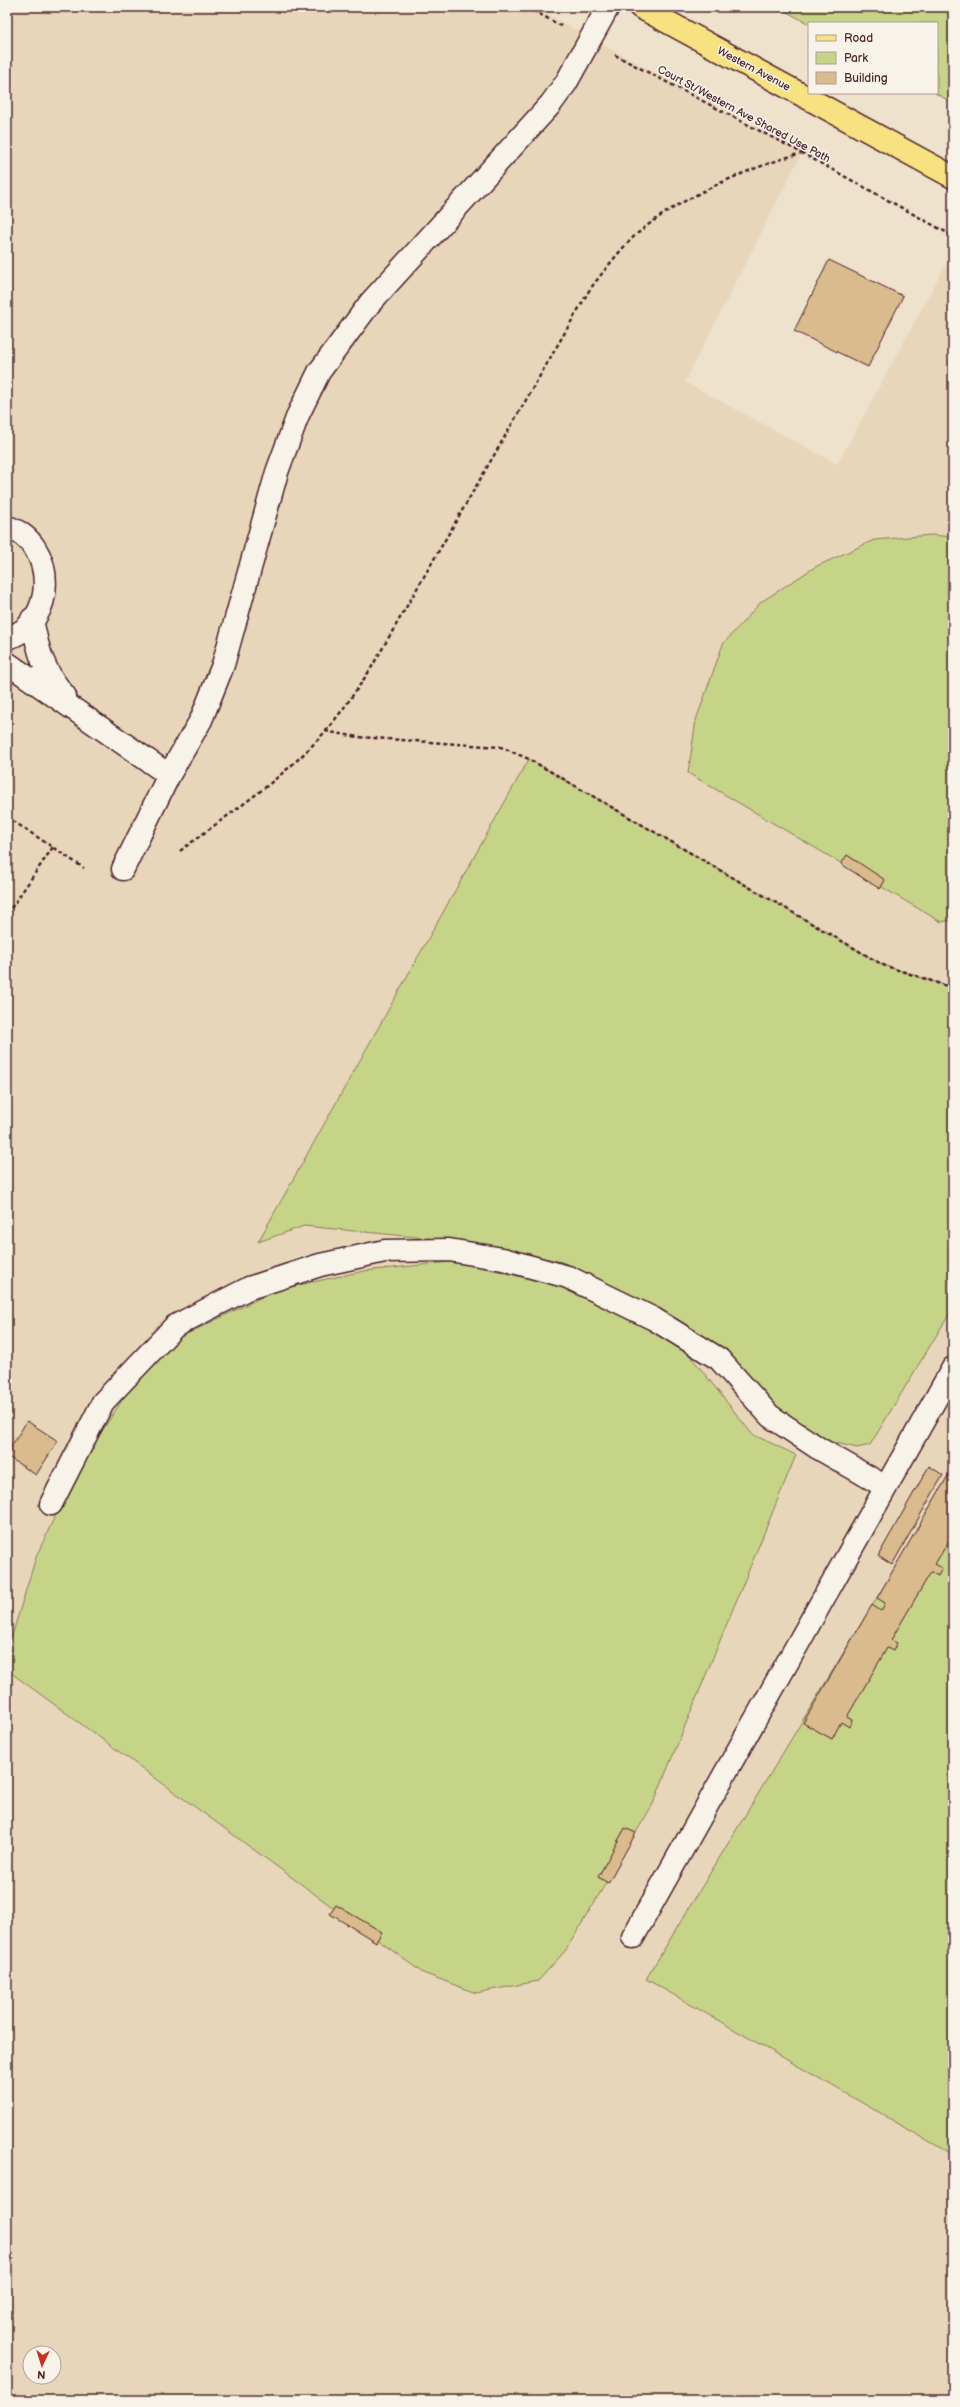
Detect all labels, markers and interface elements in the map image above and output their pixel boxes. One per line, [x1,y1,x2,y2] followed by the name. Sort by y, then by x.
[808,22,938,94] legend
[844,31,873,46] text: Road
[715,44,793,94] street label: Western Avenue
[844,51,868,66] text: Park
[655,63,833,165] street label: Court St/Western Ave Shared Use Path
[844,71,888,86] text: Building
[22,2345,62,2385] north arrow
[37,2368,46,2381] text: N

